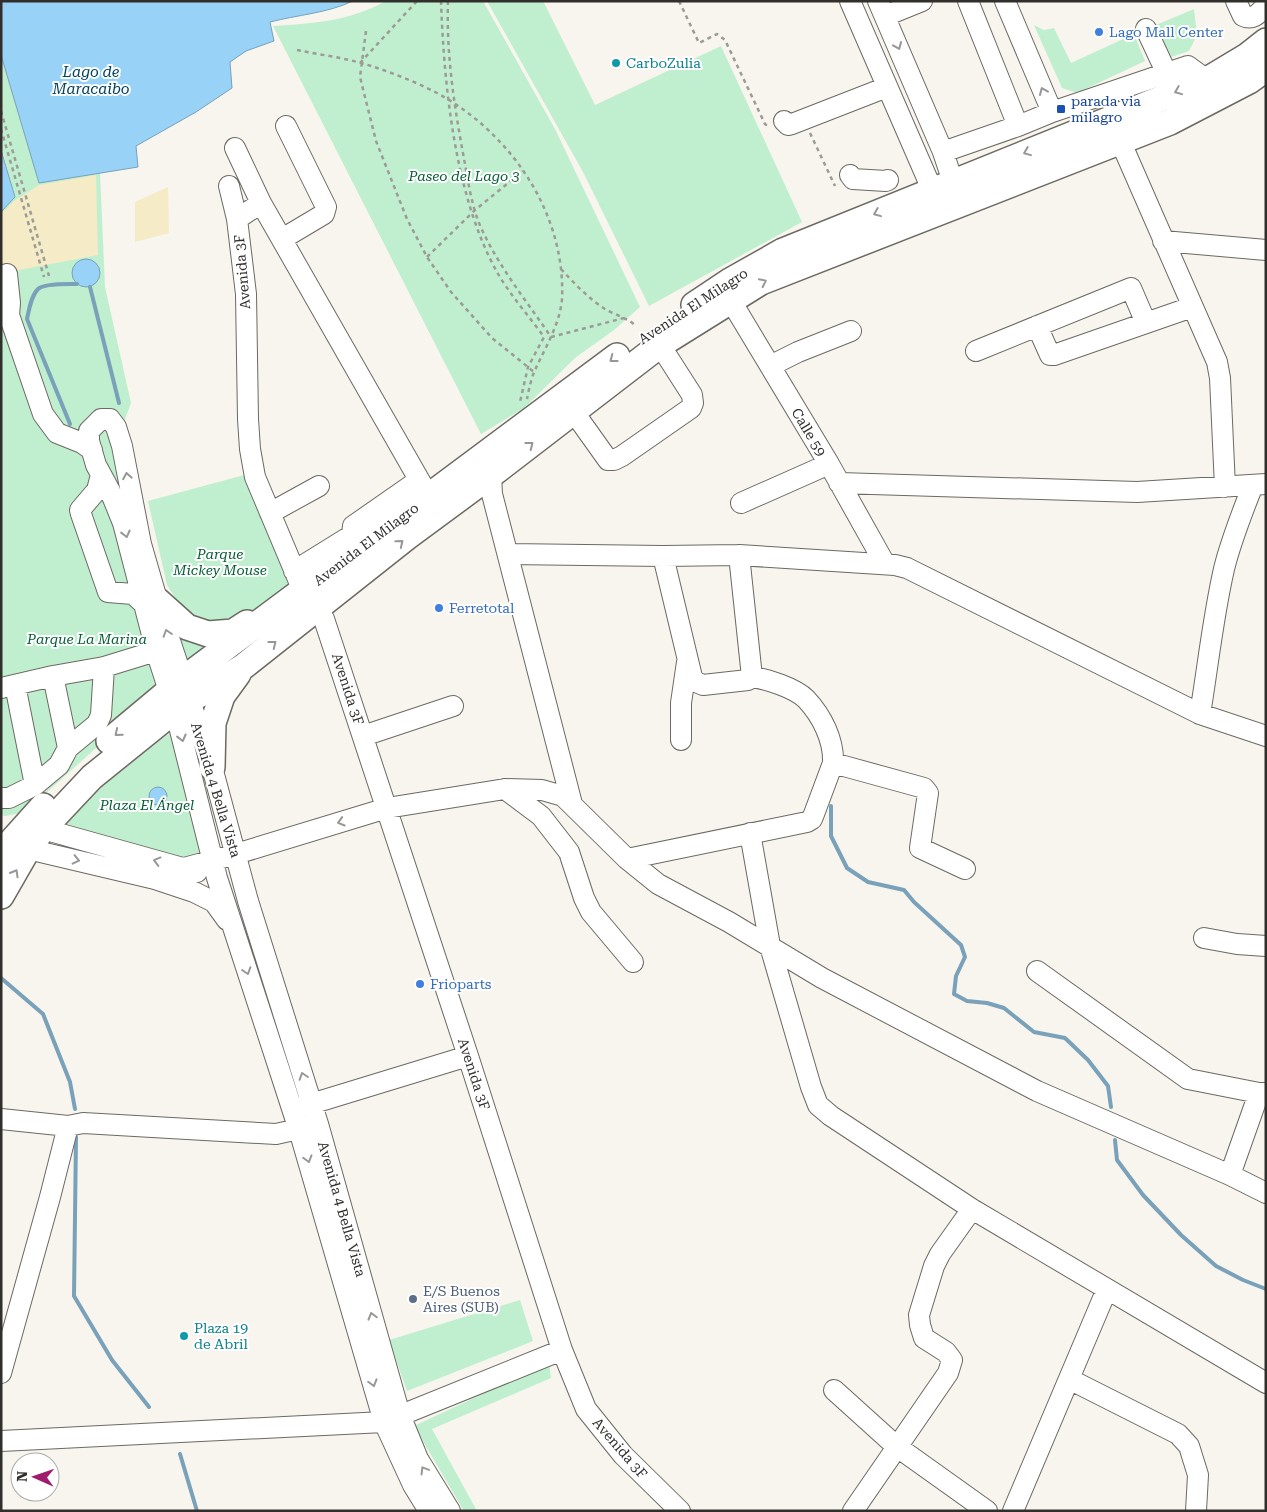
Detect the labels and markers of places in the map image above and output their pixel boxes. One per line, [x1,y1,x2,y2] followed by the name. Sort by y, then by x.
[1109,24,1224,40] place label: Lago Mall Center
[1093,26,1105,38] marker: Lago Mall Center
[626,55,701,71] place label: CarboZulia
[610,57,622,69] marker: CarboZulia
[1071,93,1141,125] place label: parada via milagro
[1055,103,1067,115] marker: parada via milagro
[449,600,515,616] place label: Ferretotal
[433,602,445,614] marker: Ferretotal
[430,976,492,992] place label: Frioparts
[414,978,426,990] marker: Frioparts
[423,1283,500,1315] place label: E/S Buenos Aires (SUB)
[407,1293,419,1305] marker: E/S Buenos Aires (SUB)
[194,1320,248,1352] place label: Plaza 19 de Abril
[178,1330,190,1342] marker: Plaza 19 de Abril

